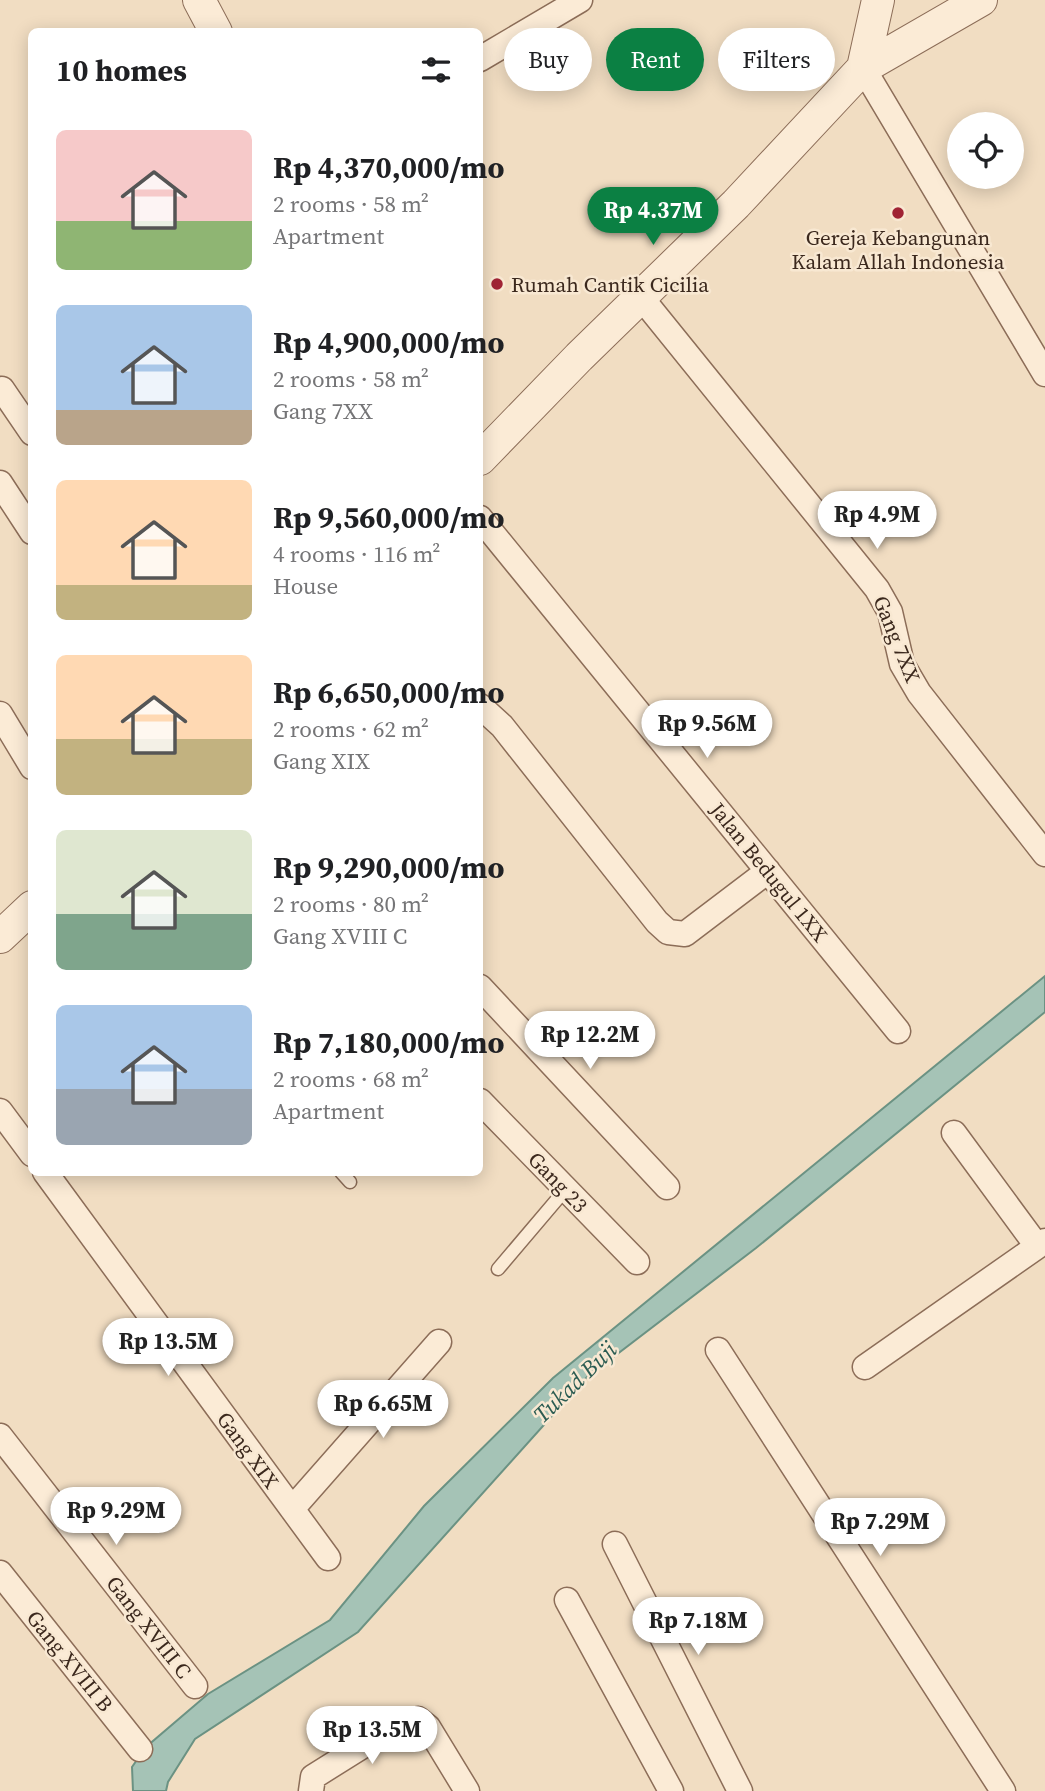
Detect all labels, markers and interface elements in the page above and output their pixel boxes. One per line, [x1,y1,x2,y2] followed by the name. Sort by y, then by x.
[504,28,592,91] chip: Buy
[606,28,704,91] chip: Rent
[718,28,835,91] chip: Filters
[56,50,187,91] text: 10 homes
[417,51,455,89] icon: filters
[947,112,1024,189] map controls
[947,112,1024,189] button: locate
[273,147,505,188] text: Rp 4,370,000/mo
[112,158,196,242] icon: home
[273,188,429,220] text: 2 rooms · 58 m²
[581,188,725,247] pin: Rp 4.37M
[603,194,703,226] text: Rp 4.37M
[890,205,906,221] marker: Gereja Kebangunan Kalam Allah Indonesia
[273,220,384,252] text: Apartment
[792,223,1005,276] place label: Gereja Kebangunan Kalam Allah Indonesia
[511,270,709,299] place label: Rumah Cantik Cicilia
[489,276,505,292] marker: Rumah Cantik Cicilia
[273,322,505,363] text: Rp 4,900,000/mo
[112,333,196,417] icon: home
[273,363,429,395] text: 2 rooms · 58 m²
[273,395,373,427] text: Gang 7XX
[812,491,942,551] pin: Rp 4.9M
[273,497,505,538] text: Rp 9,560,000/mo
[834,498,920,530] text: Rp 4.9M
[112,508,196,592] icon: home
[273,538,440,570] text: 4 rooms · 116 m²
[273,570,338,602] text: House
[866,591,928,687] street label: Gang 7XX
[273,672,505,713] text: Rp 6,650,000/mo
[112,683,196,767] icon: home
[635,700,779,760] pin: Rp 9.56M
[657,707,757,739] text: Rp 9.56M
[273,713,429,745] text: 2 rooms · 62 m²
[273,745,370,777] text: Gang XIX
[703,795,835,948] street label: Jalan Bedugul 1XX
[273,847,505,888] text: Rp 9,290,000/mo
[112,858,196,942] icon: home
[273,888,429,920] text: 2 rooms · 80 m²
[273,920,407,952] text: Gang XVIII C
[518,1012,662,1071] pin: Rp 12.2M
[540,1018,640,1050] text: Rp 12.2M
[273,1022,505,1063] text: Rp 7,180,000/mo
[112,1033,196,1117] icon: home
[273,1063,429,1095] text: 2 rooms · 68 m²
[273,1095,384,1127] text: Apartment
[522,1145,594,1219] street label: Gang 23
[96,1318,240,1378] pin: Rp 13.5M
[118,1325,218,1357] text: Rp 13.5M
[526,1334,624,1430] water label: Tukad Buji
[311,1380,455,1440] pin: Rp 6.65M
[333,1387,433,1419] text: Rp 6.65M
[210,1406,286,1495] street label: Gang XIX
[44,1488,188,1547] pin: Rp 9.29M
[66,1494,166,1526] text: Rp 9.29M
[808,1498,952,1558] pin: Rp 7.29M
[830,1505,930,1537] text: Rp 7.29M
[100,1570,198,1684] street label: Gang XVIII C
[626,1598,770,1657] pin: Rp 7.18M
[20,1604,120,1718] street label: Gang XVIII B
[648,1604,748,1636] text: Rp 7.18M
[300,1706,444,1766] pin: Rp 13.5M
[322,1713,422,1745] text: Rp 13.5M

